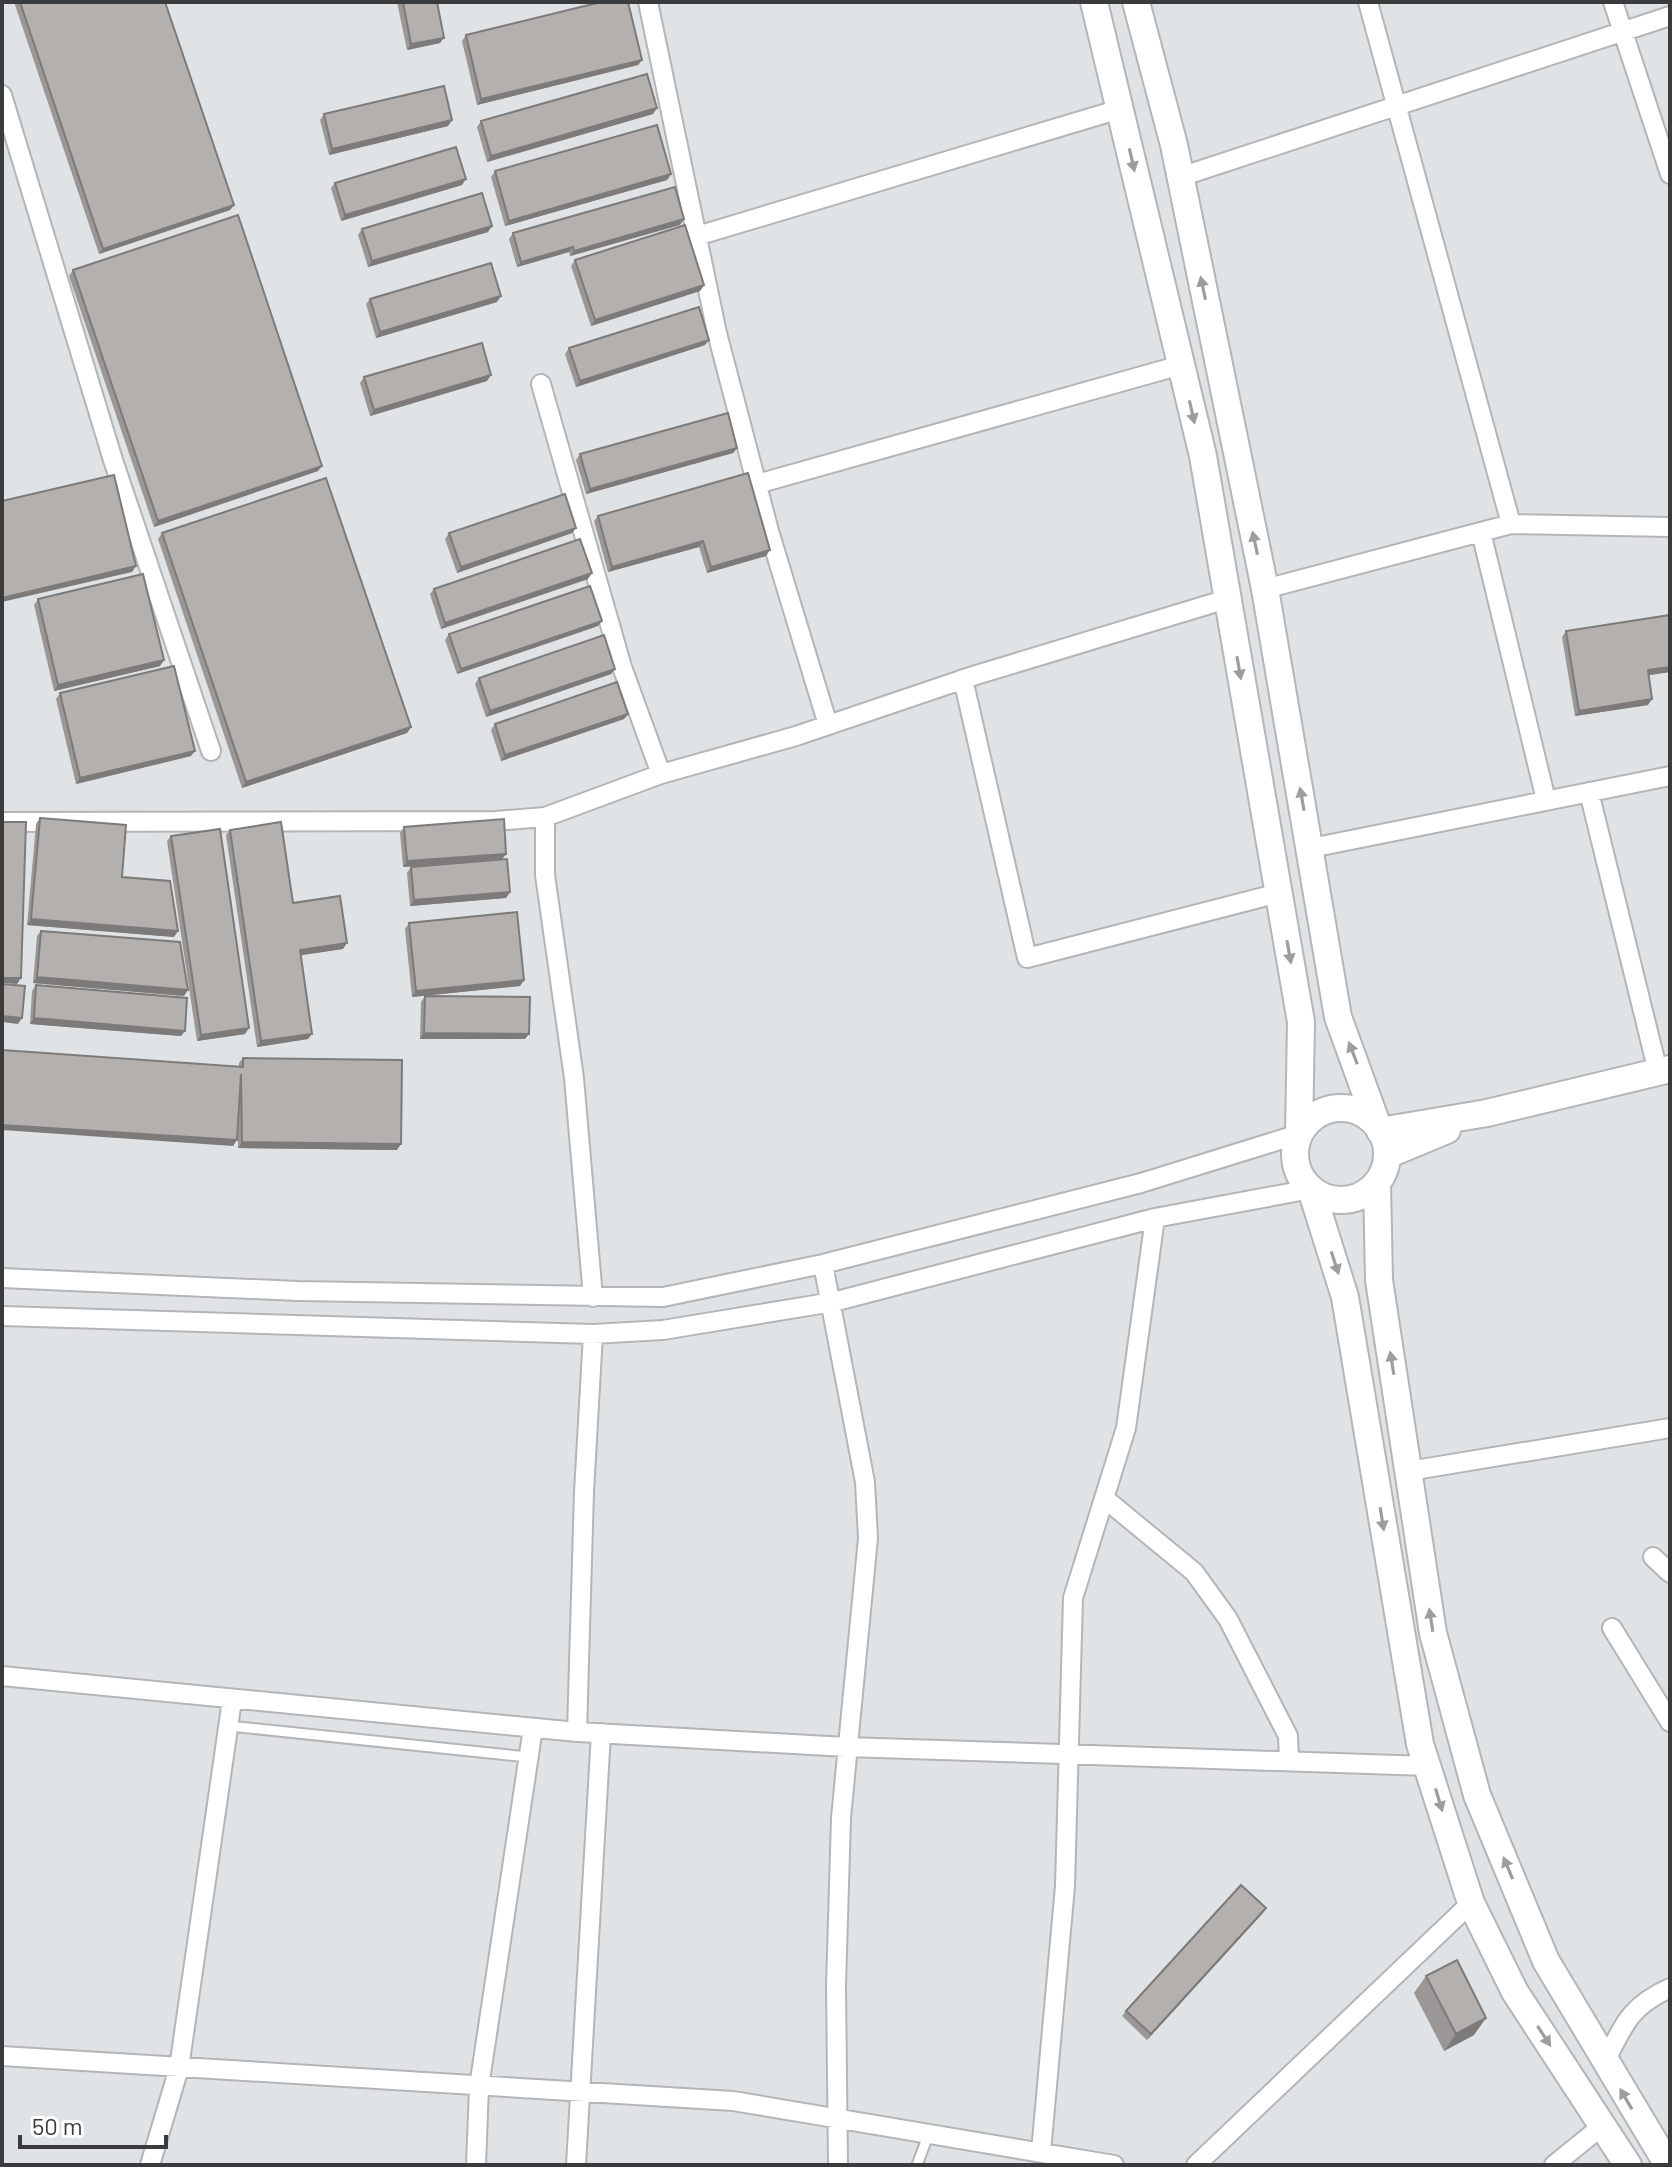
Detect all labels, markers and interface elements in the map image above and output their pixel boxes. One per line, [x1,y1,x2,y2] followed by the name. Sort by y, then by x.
[1126,147,1139,172] one-way arrow
[1196,275,1209,300] one-way arrow
[1187,400,1199,425] one-way arrow
[1248,530,1261,555] one-way arrow
[1234,656,1246,681] one-way arrow
[1295,786,1307,811] one-way arrow
[1283,940,1295,965] one-way arrow
[1346,1041,1359,1065] one-way arrow
[1329,1252,1341,1276] one-way arrow
[1385,1351,1398,1376] one-way arrow
[1376,1506,1389,1531] one-way arrow
[1424,1608,1437,1633] one-way arrow
[1433,1789,1446,1813] one-way arrow
[1501,1856,1514,1880] one-way arrow
[1536,2026,1551,2047] one-way arrow
[1620,2088,1634,2110] one-way arrow
[20,2099,166,2149] scale bar
[32,2111,83,2140] text: 50 m

